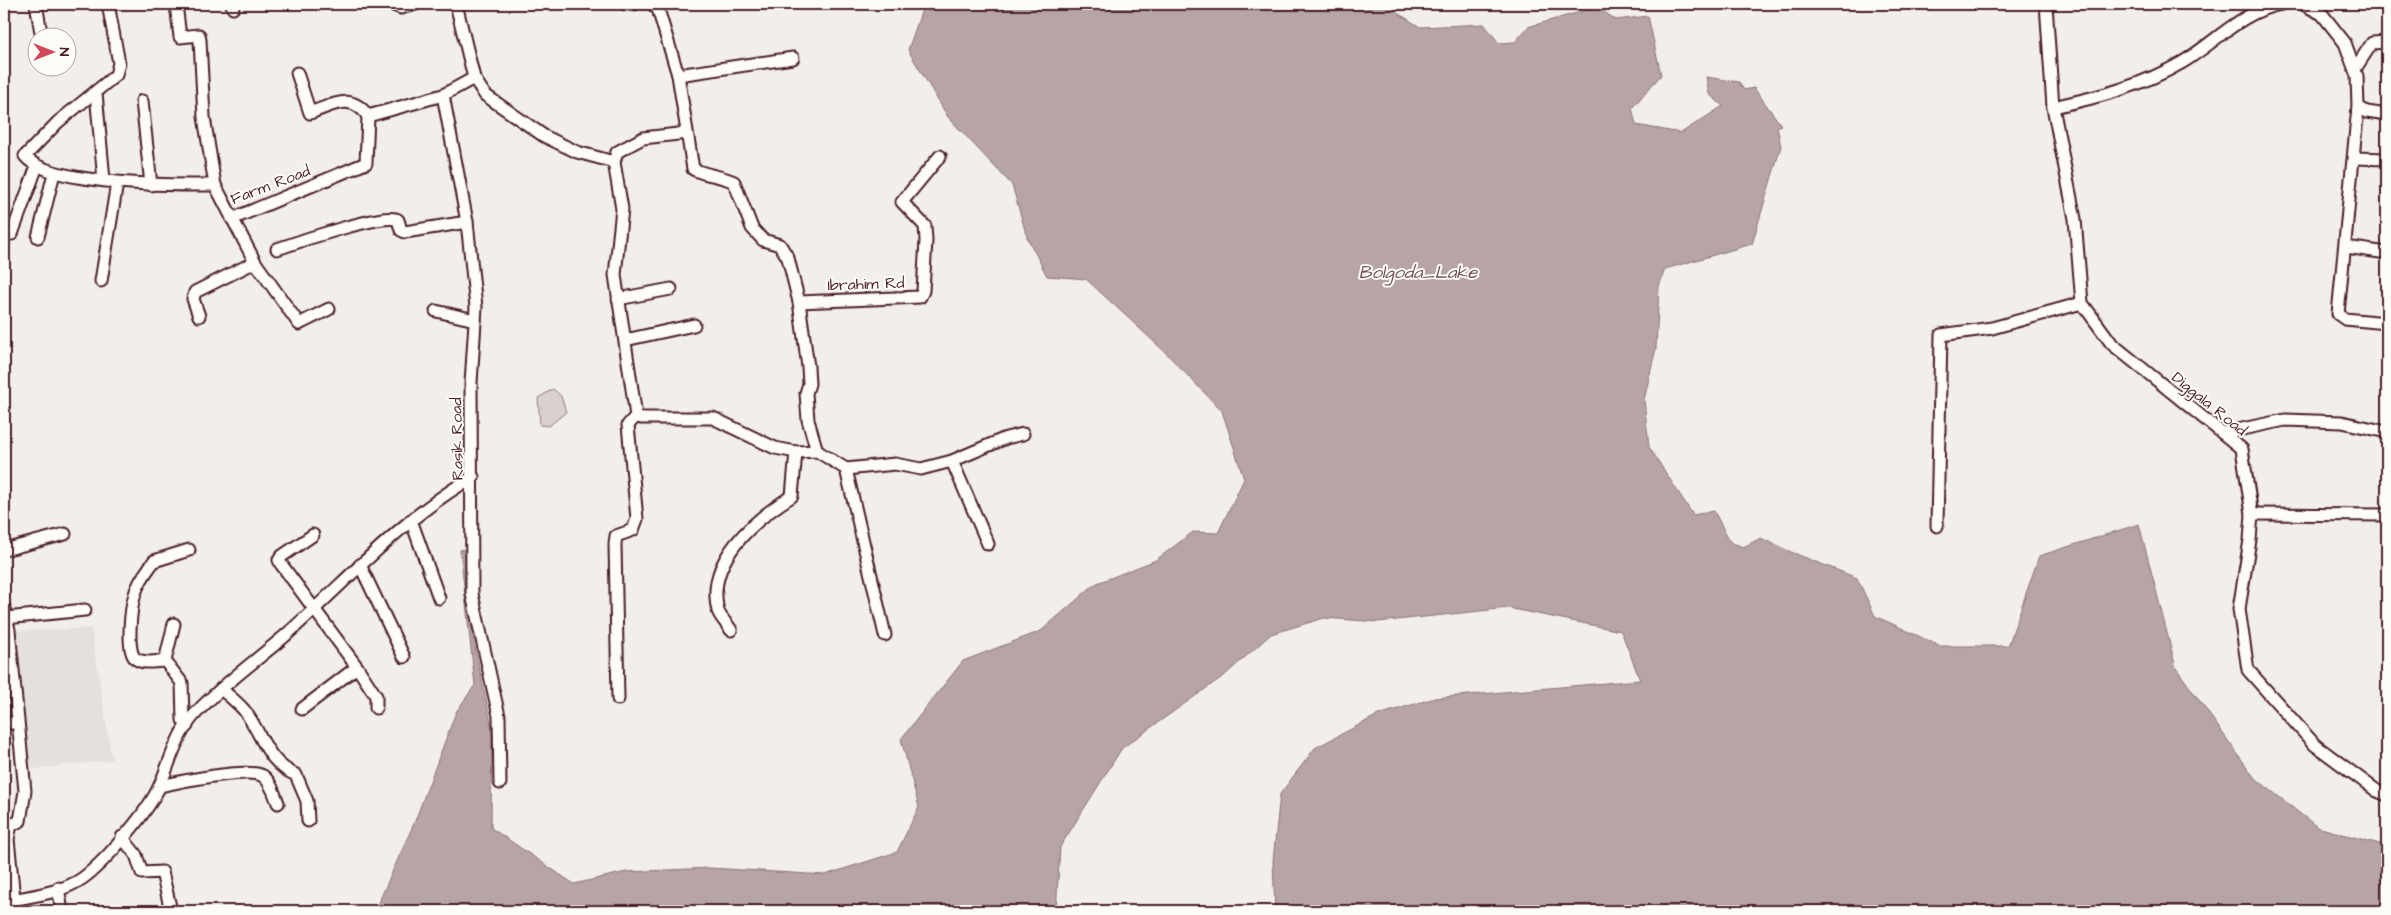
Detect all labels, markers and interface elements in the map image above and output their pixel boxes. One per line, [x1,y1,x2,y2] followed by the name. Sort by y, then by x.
[28,28,78,78] north arrow
[54,48,74,57] text: N
[227,160,313,210] street label: Farm Road
[1359,260,1478,286] water label: Bolgoda_Lake
[827,272,905,296] street label: Ibrahim Rd
[2166,367,2252,442] street label: Diggala Road
[445,397,469,481] street label: Rasik Road

